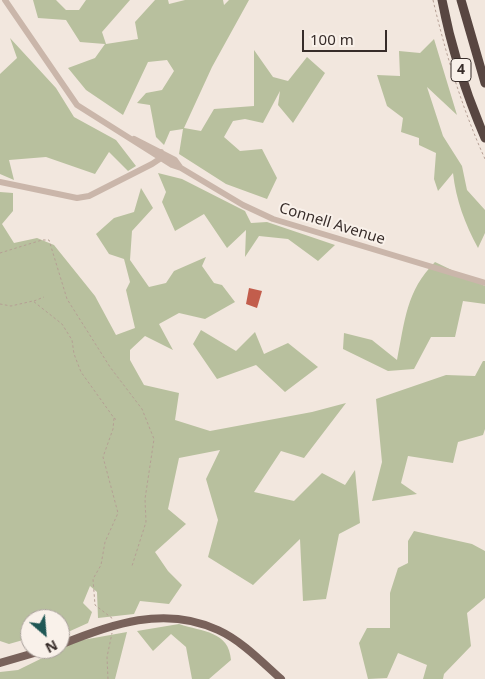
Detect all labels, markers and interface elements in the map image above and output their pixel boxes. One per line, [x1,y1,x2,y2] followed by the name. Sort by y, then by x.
[305,20,390,52] scale bar
[310,29,354,49] text: 100 m
[451,58,471,82] road number: 4
[277,199,387,249] street label: Connell Avenue
[20,609,70,659] north arrow
[42,636,61,658] text: N

